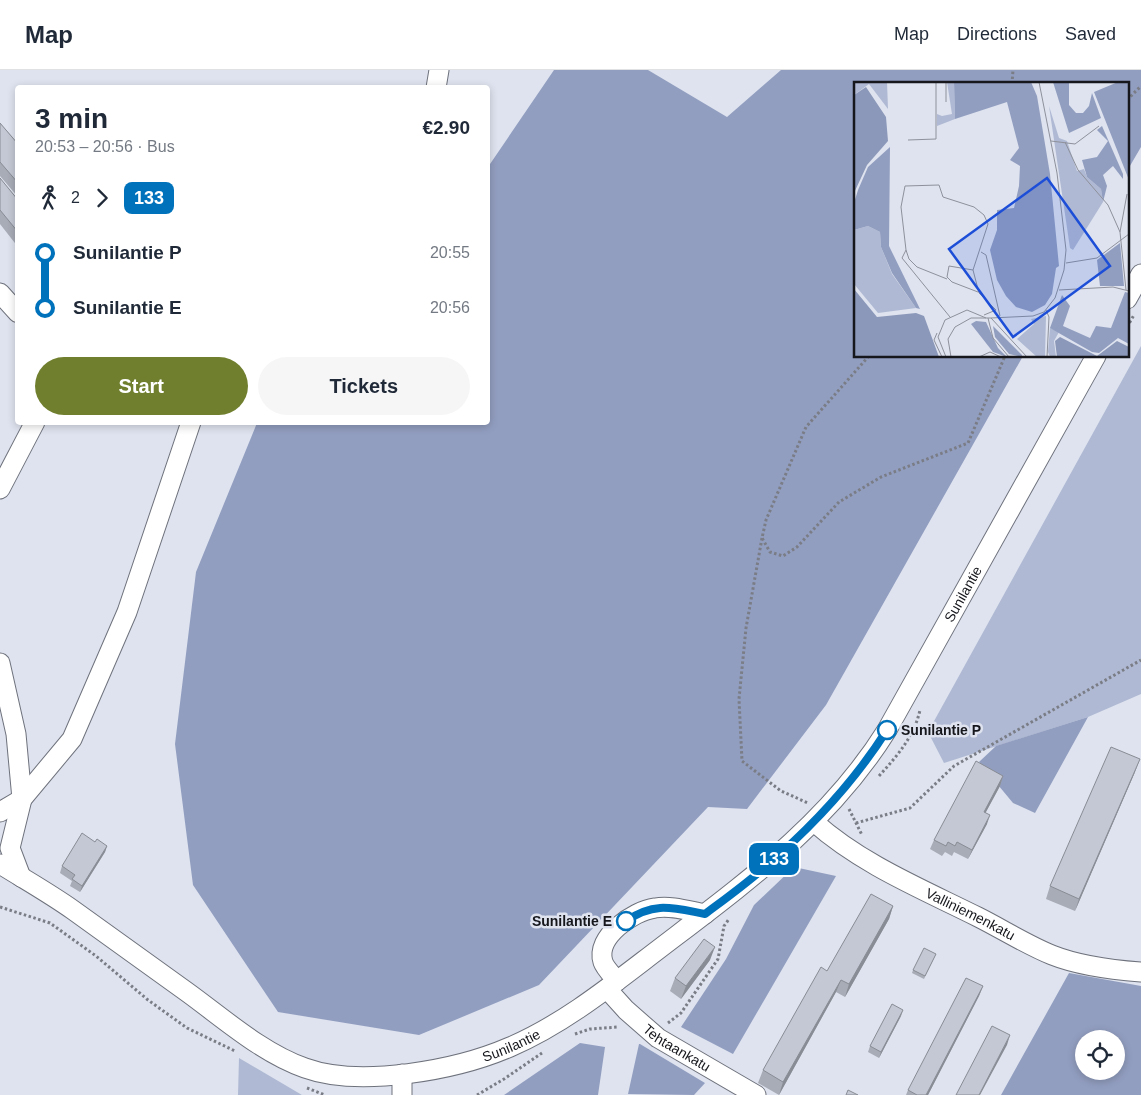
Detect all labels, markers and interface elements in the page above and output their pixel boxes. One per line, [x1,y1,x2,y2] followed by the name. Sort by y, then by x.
[25,21,73,48] text: Map
[894,24,929,44] text: Map
[957,24,1037,44] text: Directions
[1065,24,1116,44] text: Saved
[854,82,1128,358] inset map
[35,103,108,134] text: 3 min
[422,117,470,138] text: €2.90
[35,138,175,155] text: 20:53 – 20:56 · Bus
[35,184,63,212] icon: walk
[88,184,116,212] icon: forward
[134,188,164,208] text: 133
[71,189,80,206] text: 2
[73,242,182,263] text: Sunilantie P
[430,244,470,261] text: 20:55
[73,297,182,318] text: Sunilantie E
[430,299,470,316] text: 20:56
[35,357,248,415] button: Start
[258,357,470,415] button: Tickets
[941,563,985,625] street label: Sunilantie
[877,720,897,740] marker: Sunilantie P
[901,722,981,738] place label: Sunilantie P
[745,843,803,875] line badge: 133
[759,849,789,869] text: 133
[923,885,1018,943] street label: Valliniemenkatu
[616,911,636,931] marker: Sunilantie E
[532,913,612,929] place label: Sunilantie E
[640,1021,713,1075] street label: Tehtaankatu
[480,1026,543,1065] street label: Sunilantie
[1075,1030,1125,1080] map controls
[1075,1030,1125,1080] button: locate

